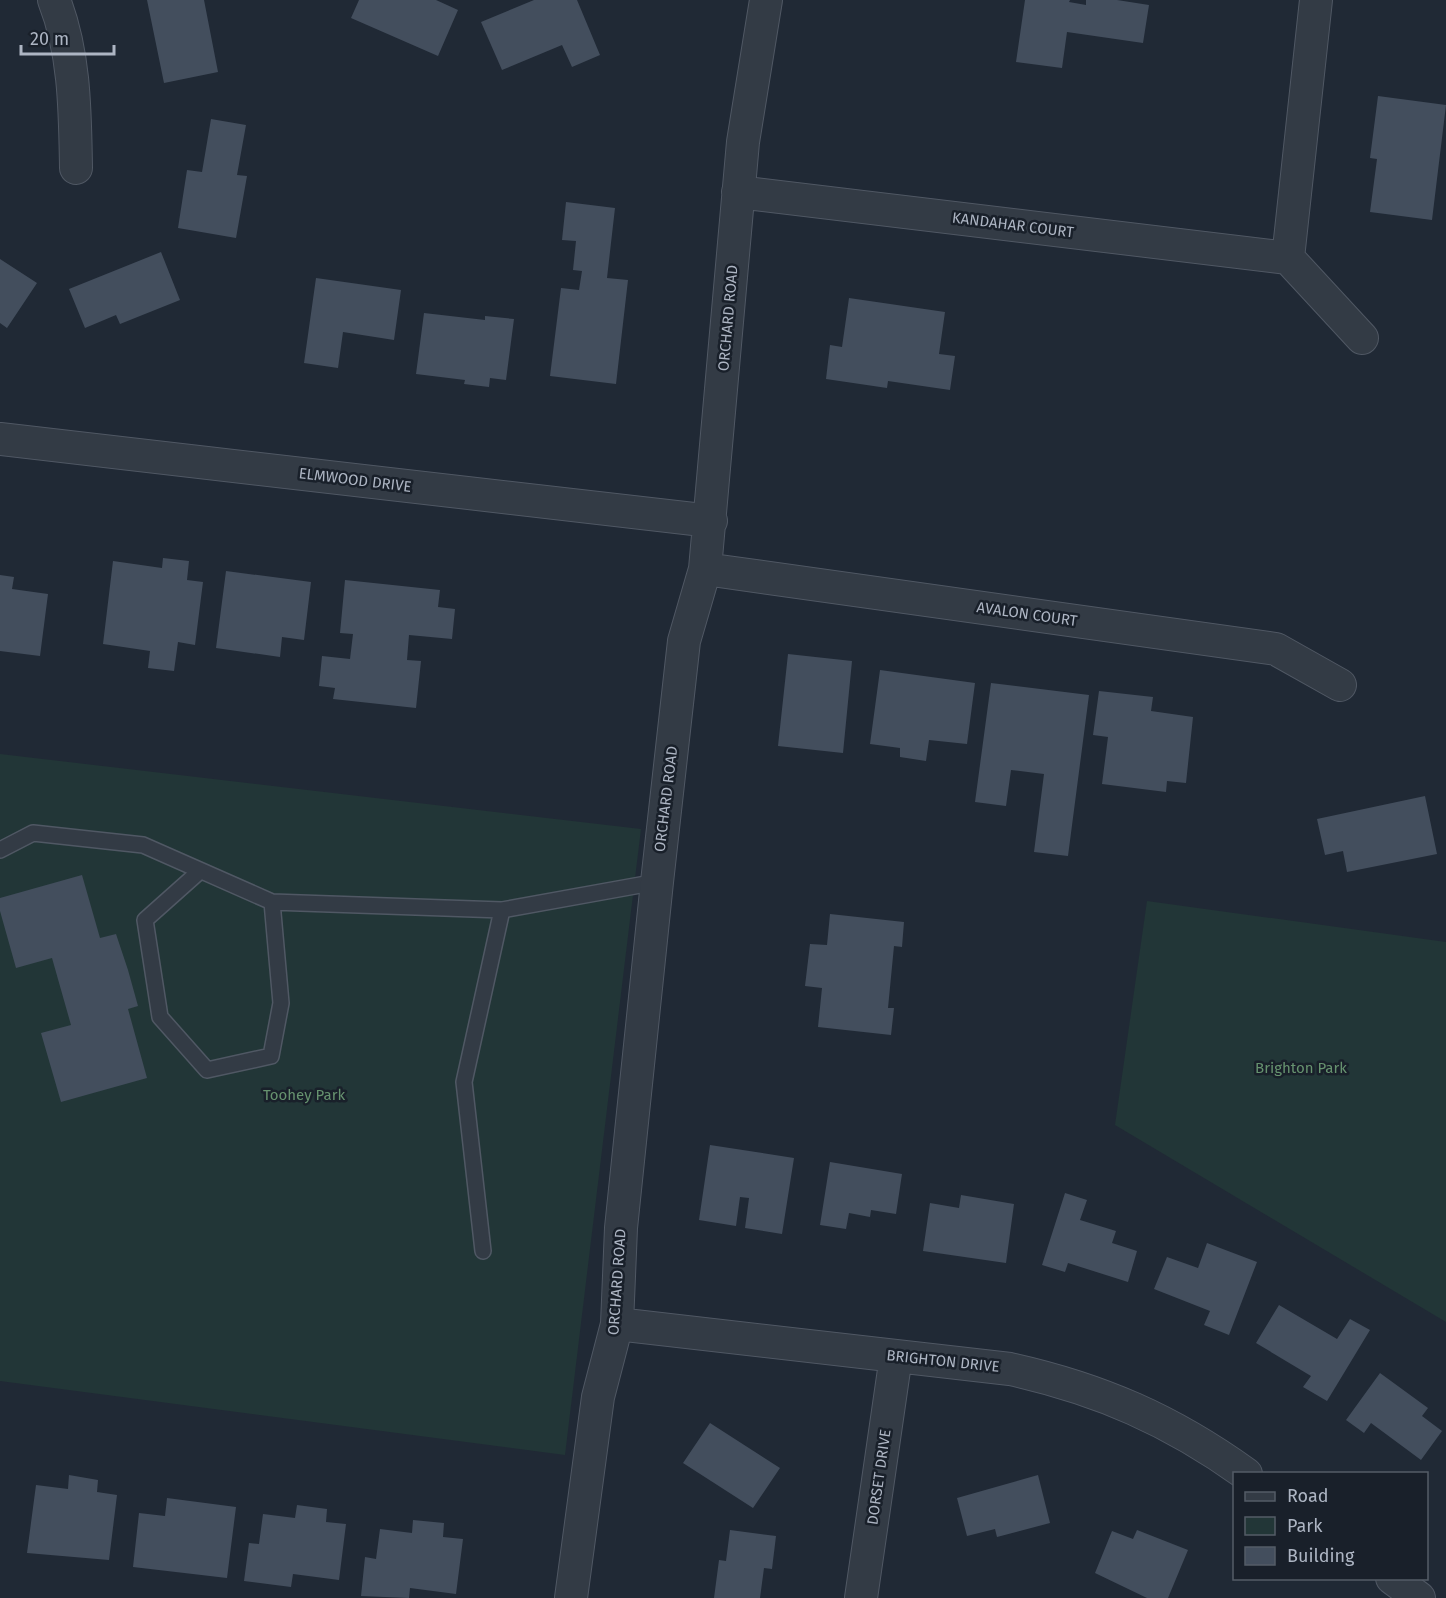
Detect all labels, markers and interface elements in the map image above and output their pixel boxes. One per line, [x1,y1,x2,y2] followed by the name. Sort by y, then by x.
[21,18,114,56] scale bar
[30,28,69,50] text: 20 m
[951,209,1075,241] street label: KANDAHAR COURT
[714,264,742,372] street label: ORCHARD ROAD
[298,464,412,496] street label: ELMWOOD DRIVE
[976,598,1079,630] street label: AVALON COURT
[651,745,681,853] street label: ORCHARD ROAD
[1255,1059,1347,1077] park label: Brighton Park
[263,1086,345,1104] park label: Toohey Park
[604,1228,630,1336] street label: ORCHARD ROAD
[886,1346,1000,1376] street label: BRIGHTON DRIVE
[863,1428,895,1526] street label: DORSET DRIVE
[1233,1472,1428,1580] legend
[1287,1485,1329,1507] text: Road
[1287,1515,1323,1537] text: Park
[1287,1545,1355,1567] text: Building

